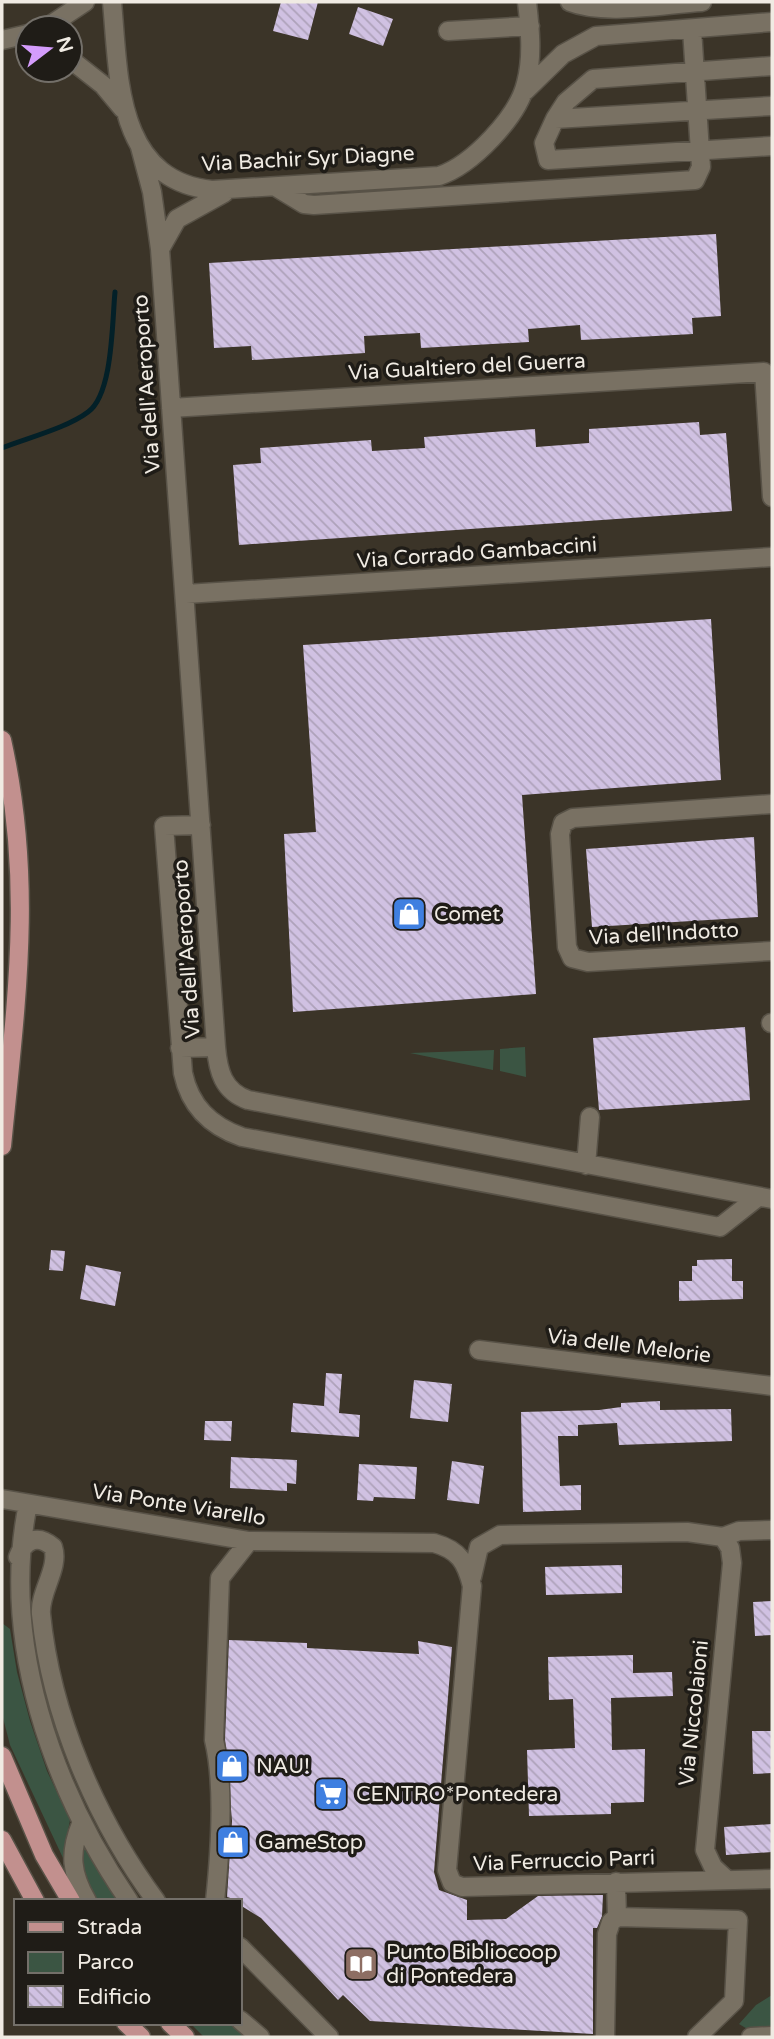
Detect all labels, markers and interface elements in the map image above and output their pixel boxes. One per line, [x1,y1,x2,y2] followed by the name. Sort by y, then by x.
[14,14,84,84] north arrow
[52,34,77,55] text: N
[201,141,415,177] street label: Via Bachir Syr Diagne
[128,294,166,474] street label: Via dell'Aeroporto
[348,348,586,386] street label: Via Gualtiero del Guerra
[356,532,598,574] street label: Via Corrado Gambaccini
[168,859,206,1039] street label: Via dell'Aeroporto
[390,895,428,933] shop icon: Comet
[434,902,500,927] place label: Comet
[588,918,740,950] street label: Via dell'Indotto
[546,1324,712,1368] street label: Via delle Melorie
[90,1479,268,1531] street label: Via Ponte Viarello
[674,1639,714,1787] street label: Via Niccolaioni
[213,1747,251,1785] shop icon: NAU!
[256,1754,310,1779] place label: NAU!
[312,1775,350,1813] supermarket icon: CENTRO*Pontedera
[356,1782,558,1807] place label: CENTRO*Pontedera
[214,1823,252,1861] shop icon: GameStop
[258,1830,363,1855] place label: GameStop
[473,1845,655,1877] street label: Via Ferruccio Parri
[14,1899,242,2025] legend
[77,1915,142,1940] text: Strada
[386,1940,557,1989] place label: Punto Bibliocoop di Pontedera
[342,1945,380,1983] library icon: Punto Bibliocoop di Pontedera
[77,1950,134,1975] text: Parco
[77,1985,151,2010] text: Edificio

